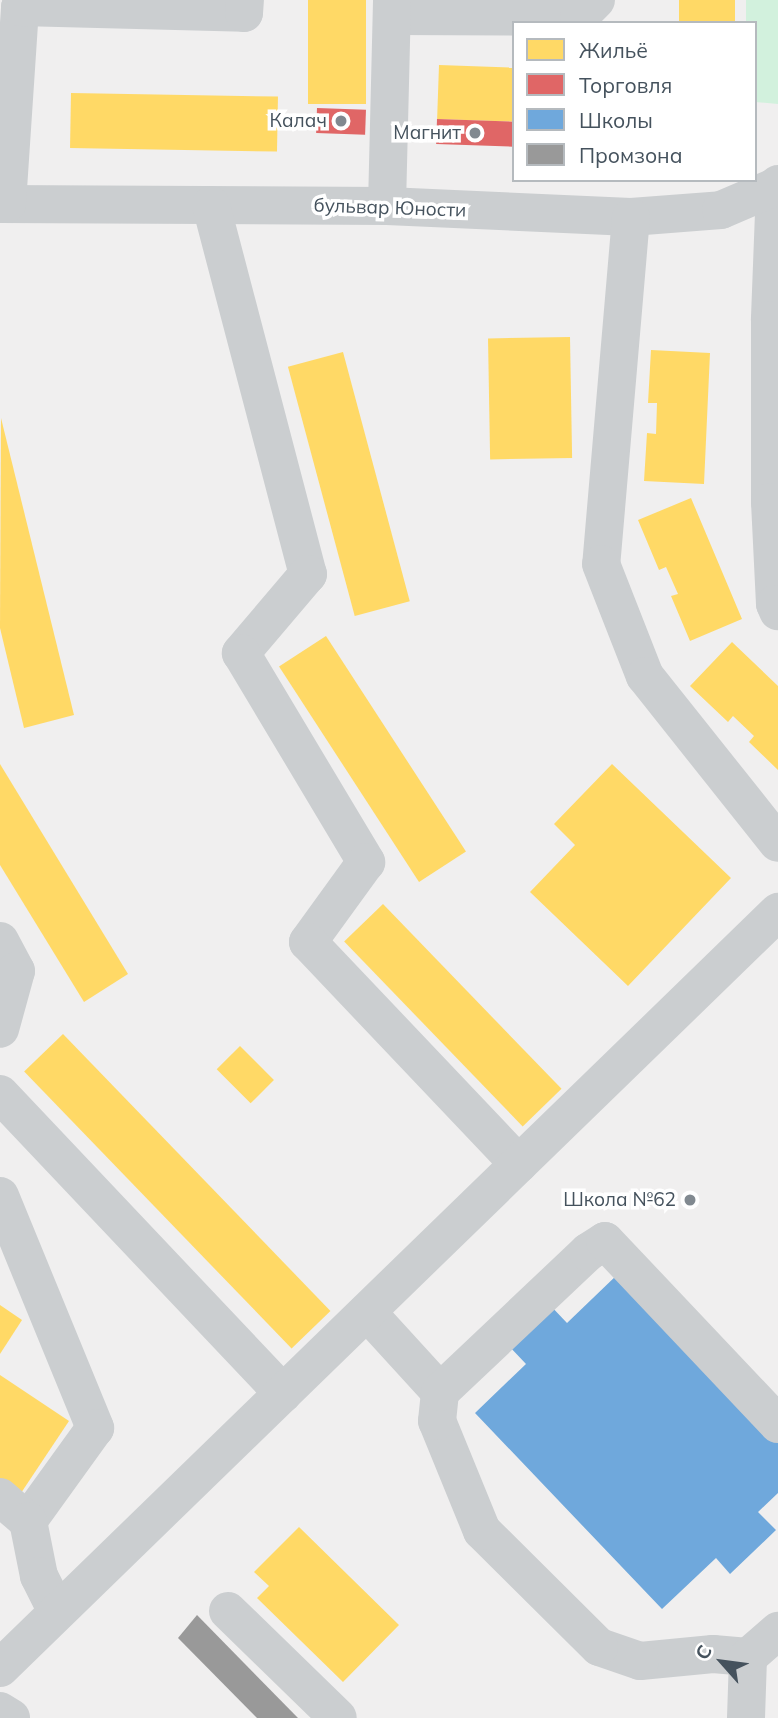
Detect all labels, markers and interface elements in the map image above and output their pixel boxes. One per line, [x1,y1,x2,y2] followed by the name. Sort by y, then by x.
[512,21,757,182] legend
[579,37,648,63] text: Жильё
[579,72,672,98] text: Торговля
[579,107,653,133] text: Школы
[269,110,327,132] place label: Калач
[333,113,349,129] marker: Калач
[393,122,461,144] place label: Магнит
[467,125,483,141] marker: Магнит
[579,142,682,168] text: Промзона
[313,194,467,222] street label: бульвар Юности
[563,1189,676,1211] place label: Школа №62
[682,1192,698,1208] marker: Школа №62
[687,1627,757,1697] north arrow
[690,1641,717,1664] text: С

